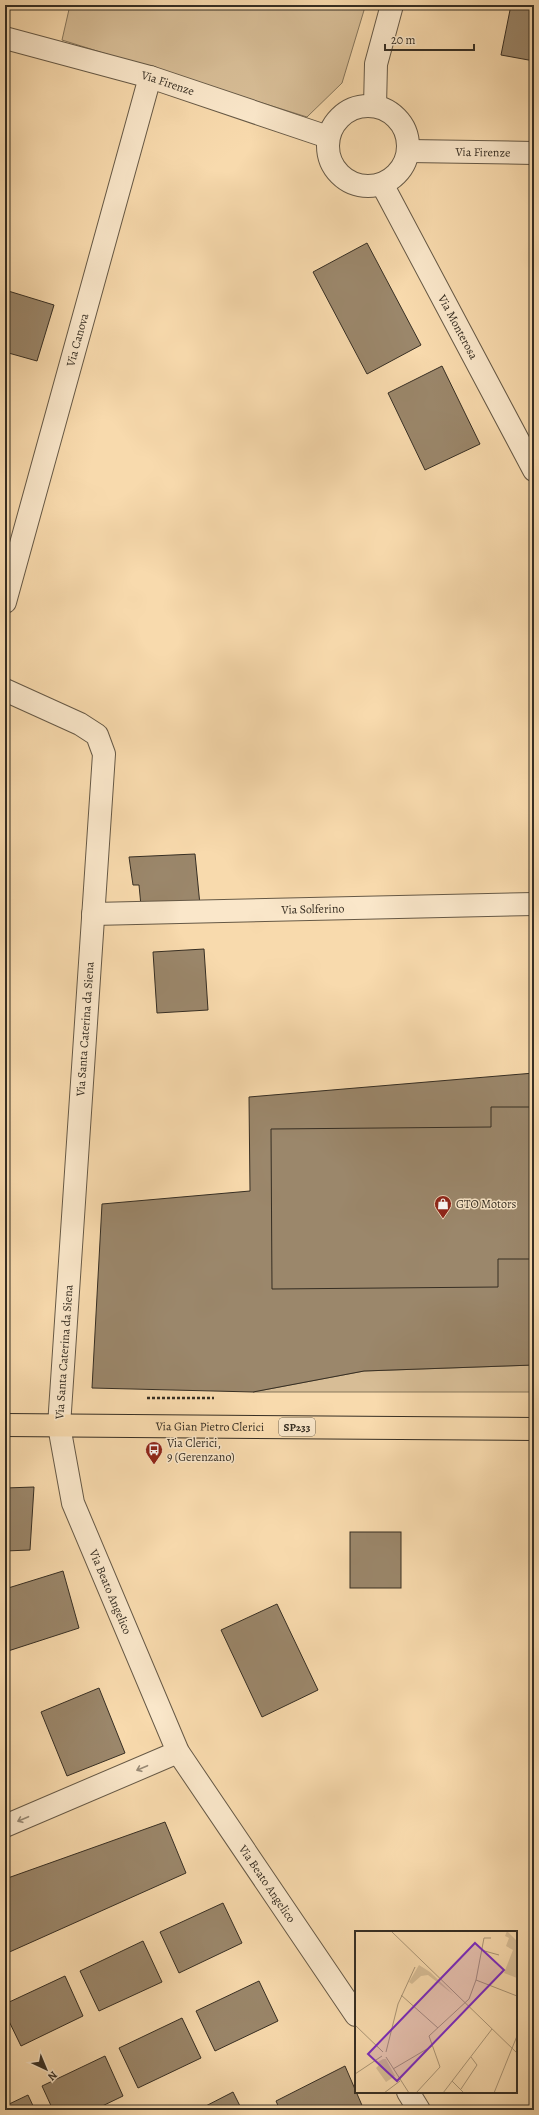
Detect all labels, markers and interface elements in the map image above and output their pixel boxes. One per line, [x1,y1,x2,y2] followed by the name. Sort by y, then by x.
[385,26,474,52] scale bar
[391,32,415,48] text: 20 m
[139,67,196,99] street label: Via Firenze
[454,144,511,161] street label: Via Firenze
[434,291,482,362] street label: Via Monterosa
[62,311,92,369] street label: Via Canova
[280,900,345,918] street label: Via Solferino
[72,961,98,1098] street label: Via Santa Caterina da Siena
[433,1194,453,1219] shop icon: GTO Motors
[456,1196,517,1212] place label: GTO Motors
[51,1284,77,1421] street label: Via Santa Caterina da Siena
[155,1418,264,1435] street label: Via Gian Pietro Clerici
[279,1418,315,1436] road number: SP233
[166,1435,235,1465] place label: Via Clerici, 9 (Gerenzano)
[144,1440,164,1465] bus stop icon: Via Clerici, 9 (Gerenzano)
[85,1546,135,1637] street label: Via Beato Angelico
[137,1764,149,1772] one-way arrow
[17,1815,29,1823] one-way arrow
[235,1841,299,1926] street label: Via Beato Angelico
[355,1931,517,2093] inset map
[26,2049,66,2089] north arrow
[45,2068,61,2084] text: N

